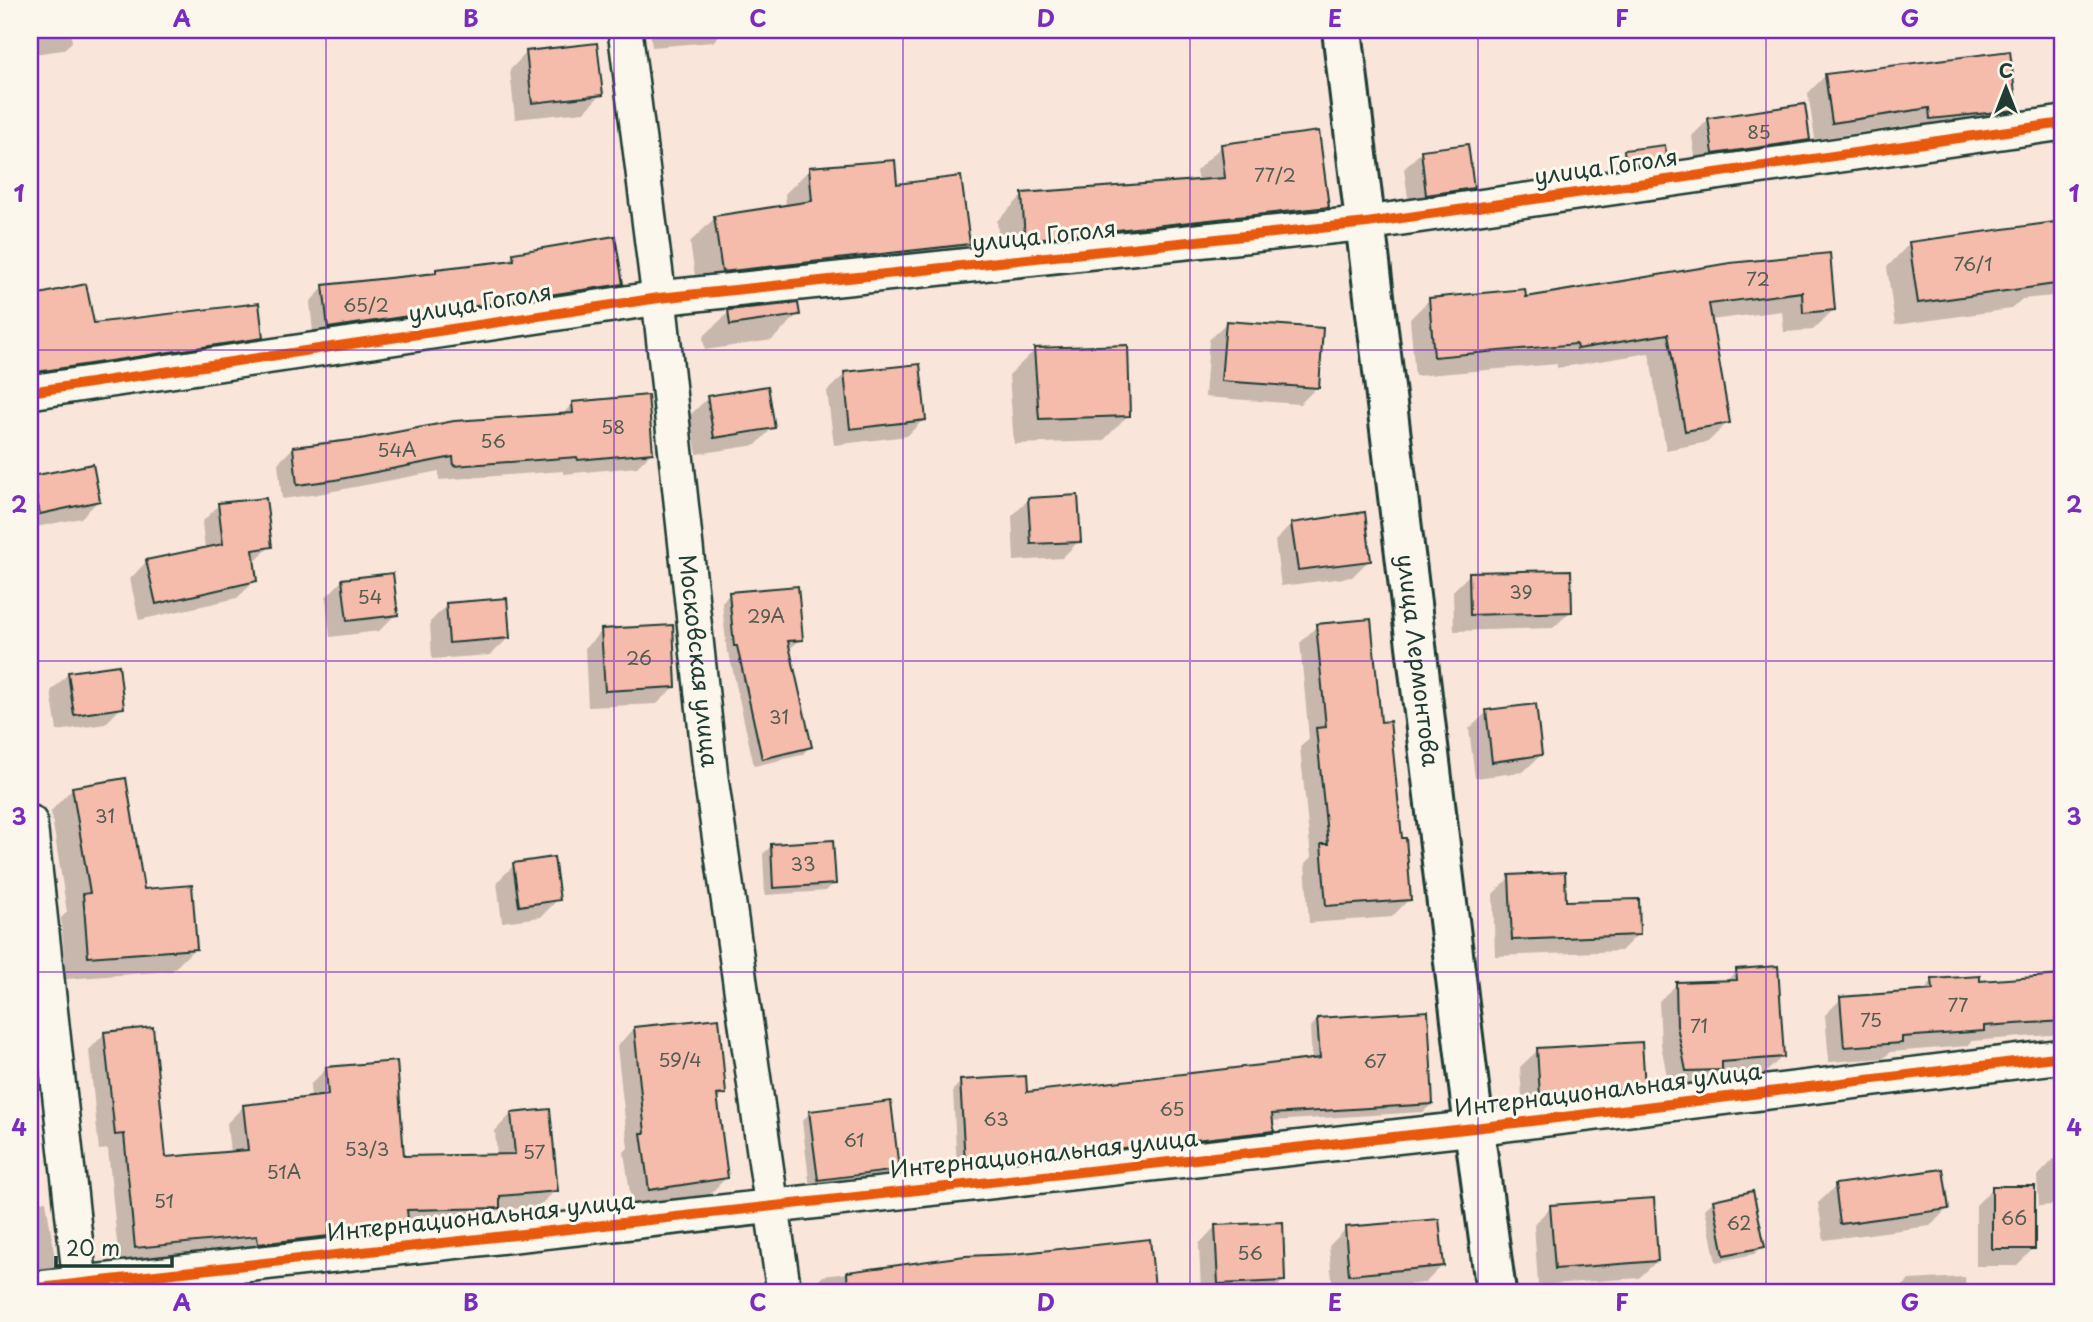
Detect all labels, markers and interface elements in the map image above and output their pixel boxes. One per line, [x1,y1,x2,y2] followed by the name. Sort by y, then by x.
[173,0,191,35] text: A
[463,0,479,35] text: B
[749,0,767,35] text: C
[1037,0,1055,35] text: D
[1328,0,1342,35] text: E
[1615,0,1629,35] text: F
[1901,0,1919,35] text: G
[1970,52,2040,122] north arrow
[1999,56,2013,84] text: С
[1747,117,1771,145] house number: 85
[1532,138,1680,193] street label: улица Гоголя
[1254,160,1296,188] house number: 77/2
[14,175,25,210] text: 1
[2069,175,2080,210] text: 1
[970,210,1118,259] street label: улица Гоголя
[1954,249,1992,277] house number: 76/1
[1746,264,1770,292] house number: 72
[406,273,554,330] street label: улица Гоголя
[343,290,389,318] house number: 65/2
[601,412,625,440] house number: 58
[480,426,506,454] house number: 56
[377,435,417,463] house number: 54А
[11,486,27,521] text: 2
[2066,486,2082,521] text: 2
[671,552,729,769] street label: Московская улица
[1389,552,1450,769] street label: улица Лермонтова
[1509,577,1533,605] house number: 39
[358,582,382,610] house number: 54
[747,601,785,629] house number: 29А
[626,643,652,671] house number: 26
[769,702,789,730] house number: 31
[11,798,27,833] text: 3
[2066,798,2082,833] text: 3
[95,801,115,829] house number: 31
[791,849,815,877] house number: 33
[1948,990,1968,1018] house number: 77
[1860,1005,1882,1033] house number: 75
[1690,1011,1708,1039] house number: 71
[658,1045,702,1073] house number: 59/4
[1363,1046,1387,1074] house number: 67
[1452,1052,1764,1125] street label: Интернациональная улица
[1159,1094,1185,1122] house number: 65
[983,1104,1009,1132] house number: 63
[11,1109,27,1144] text: 4
[2066,1109,2082,1144] text: 4
[888,1119,1200,1186] street label: Интернациональная улица
[843,1125,865,1153] house number: 61
[345,1134,389,1162] house number: 53/3
[523,1137,546,1165] house number: 57
[267,1157,301,1185] house number: 51А
[325,1182,637,1249] street label: Интернациональная улица
[154,1186,174,1214] house number: 51
[2001,1203,2027,1231] house number: 66
[1727,1208,1751,1236] house number: 62
[56,1224,172,1268] scale bar
[66,1231,120,1263] text: 20 m
[1237,1238,1263,1266] house number: 56
[173,1284,191,1319] text: A
[463,1284,479,1319] text: B
[749,1284,767,1319] text: C
[1037,1284,1055,1319] text: D
[1328,1284,1342,1319] text: E
[1615,1284,1629,1319] text: F
[1901,1284,1919,1319] text: G

